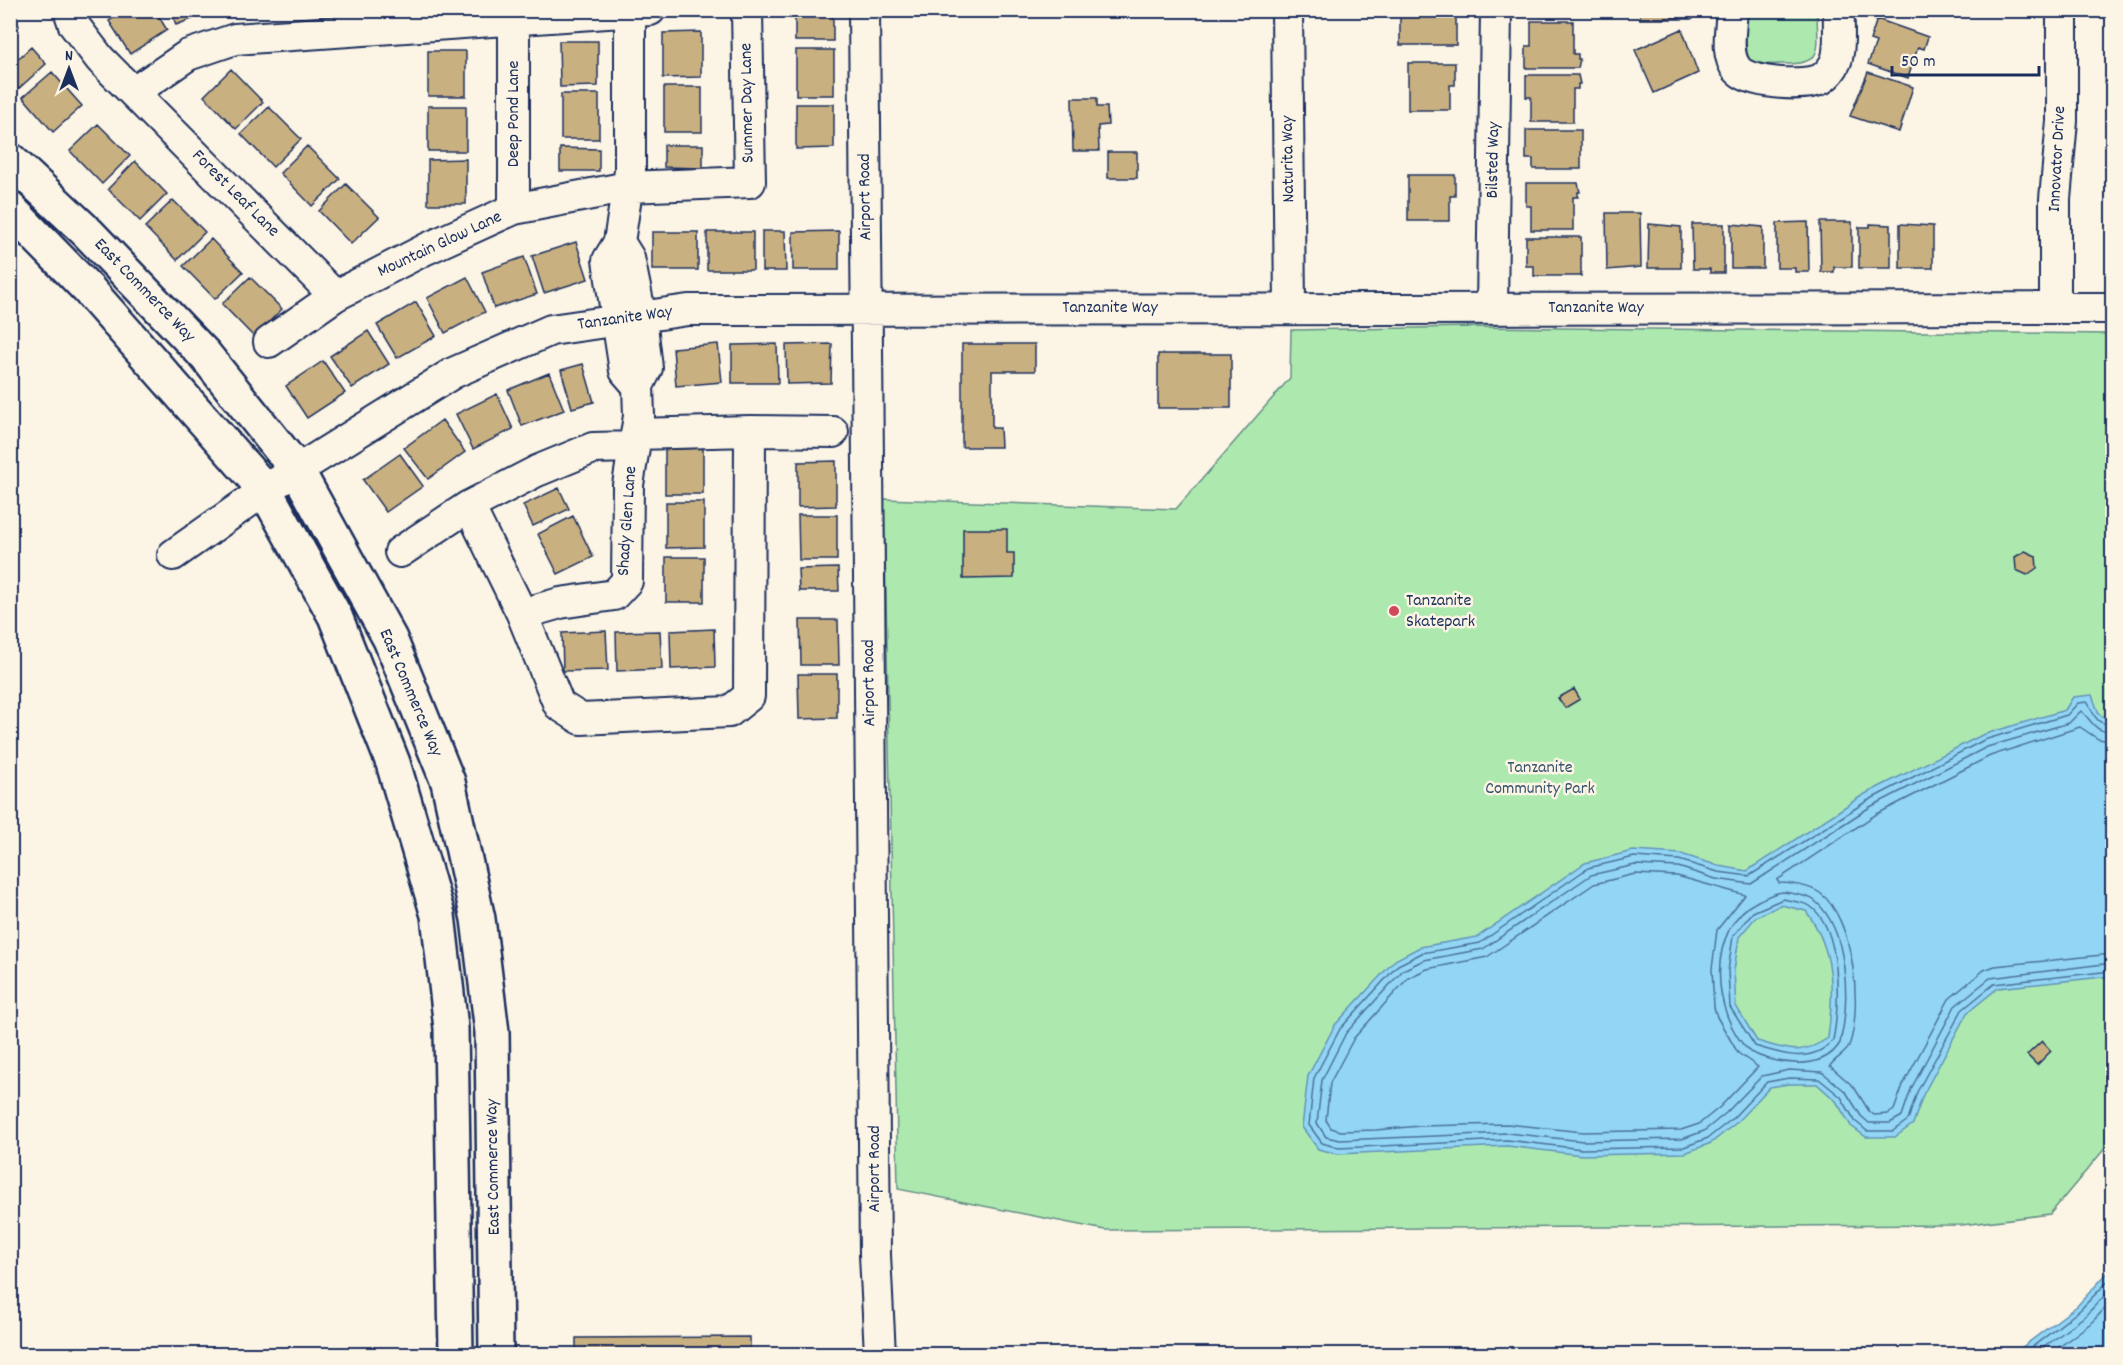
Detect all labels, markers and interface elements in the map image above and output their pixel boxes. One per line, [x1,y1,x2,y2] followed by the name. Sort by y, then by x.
[39,39,99,99] north arrow
[1892,39,2039,77] scale bar
[734,43,762,163] street label: Summer Day Lane
[65,45,73,68] text: N
[1901,50,1936,75] text: 50 m
[502,61,527,167] street label: Deep Pond Lane
[2043,105,2073,213] street label: Innovator Drive
[1276,115,1302,203] street label: Naturita Way
[1481,121,1507,199] street label: Bilsted Way
[185,144,285,244] street label: Forest Leaf Lane
[853,153,879,241] street label: Airport Road
[374,205,506,285] street label: Mountain Glow Lane
[88,233,201,349] street label: East Commerce Way
[1062,296,1159,321] street label: Tanzanite Way
[1548,296,1645,321] street label: Tanzanite Way
[576,300,675,338] street label: Tanzanite Way
[612,465,644,577] street label: Shady Glen Lane
[1406,589,1475,635] place label: Tanzanite Skatepark
[1387,604,1401,618] marker: Tanzanite Skatepark
[372,625,448,761] street label: East Commerce Way
[857,639,883,727] street label: Airport Road
[1485,756,1595,802] park label: Tanzanite Community Park
[480,1098,508,1235] street label: East Commerce Way
[863,1125,888,1213] street label: Airport Road

